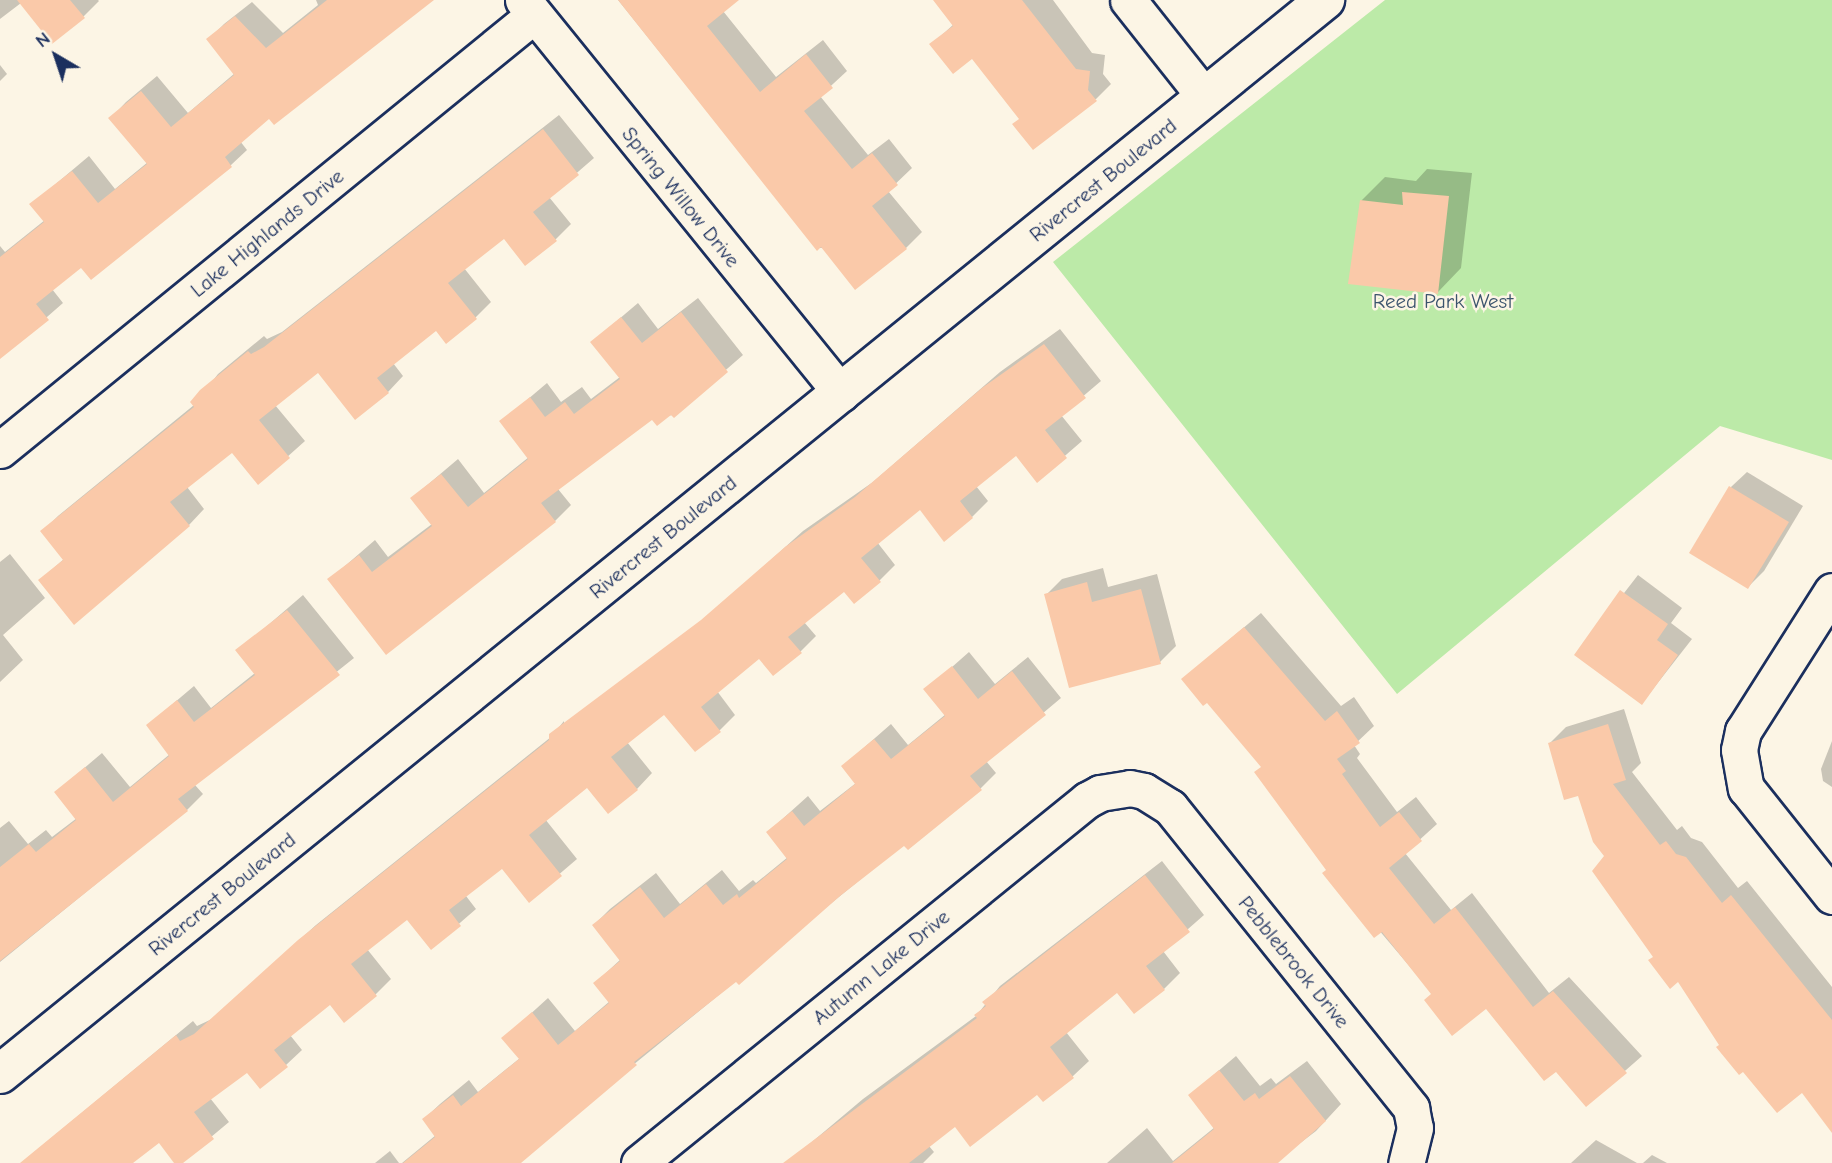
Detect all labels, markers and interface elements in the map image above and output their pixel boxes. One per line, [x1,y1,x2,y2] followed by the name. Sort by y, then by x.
[21,21,91,91] north arrow
[31,27,55,52] text: N
[1024,113,1182,247] street label: Rivercrest Boulevard
[617,122,745,272] street label: Spring Willow Drive
[185,164,349,302] street label: Lake Highlands Drive
[1373,288,1513,314] park label: Reed Park West
[584,470,742,604] street label: Rivercrest Boulevard
[143,827,301,961] street label: Rivercrest Boulevard
[1233,891,1355,1033] street label: Pebblebrook Drive
[807,904,955,1030] street label: Autumn Lake Drive

